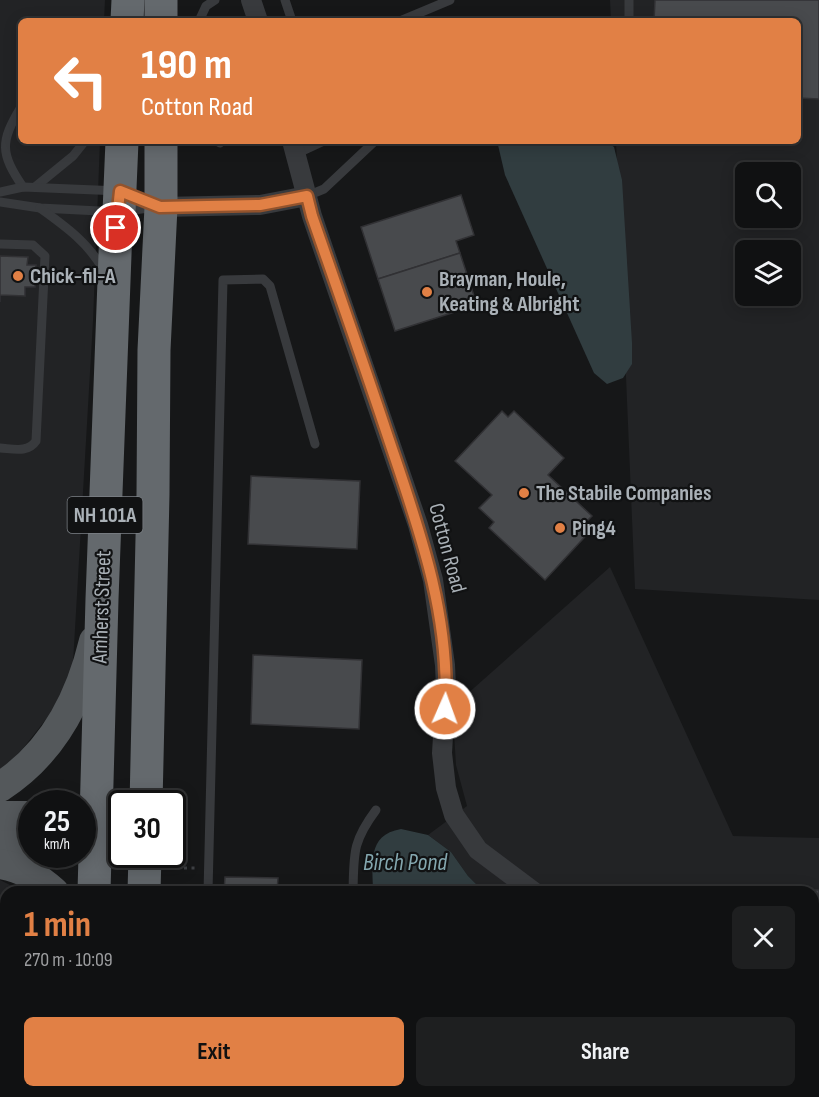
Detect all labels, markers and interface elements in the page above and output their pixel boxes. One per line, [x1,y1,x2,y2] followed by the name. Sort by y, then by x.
[141,40,232,91] text: 190 m
[42,42,120,120] icon: left
[141,91,253,123] text: Cotton Road
[735,162,801,306] map controls
[735,162,801,228] button: search
[90,202,141,253] pin
[99,211,132,244] icon: arrive
[735,240,801,306] button: layers
[30,263,116,290] place label: Chick-fil-A
[439,266,580,318] place label: Brayman, Houle, Keating & Albright
[11,269,25,283] marker: Chick-fil-A
[420,285,434,299] marker: Brayman, Houle, Keating & Albright
[536,480,711,507] place label: The Stabile Companies
[517,486,531,500] marker: The Stabile Companies
[68,497,142,533] road number: NH 101A
[422,500,472,596] street label: Cotton Road
[572,515,616,542] place label: Ping4
[553,521,567,535] marker: Ping4
[87,550,117,665] street label: Amherst Street
[413,677,477,741] position arrow
[108,790,186,868] speed limit sign: 30
[44,804,70,840] text: 25
[44,835,70,854] text: km/h
[363,848,448,877] water label: Birch Pond
[24,904,91,947] text: 1 min
[732,906,795,969] button: close
[24,948,113,972] text: 270 m · 10:09
[24,1017,404,1086] button: Exit
[416,1017,795,1086] button: Share

